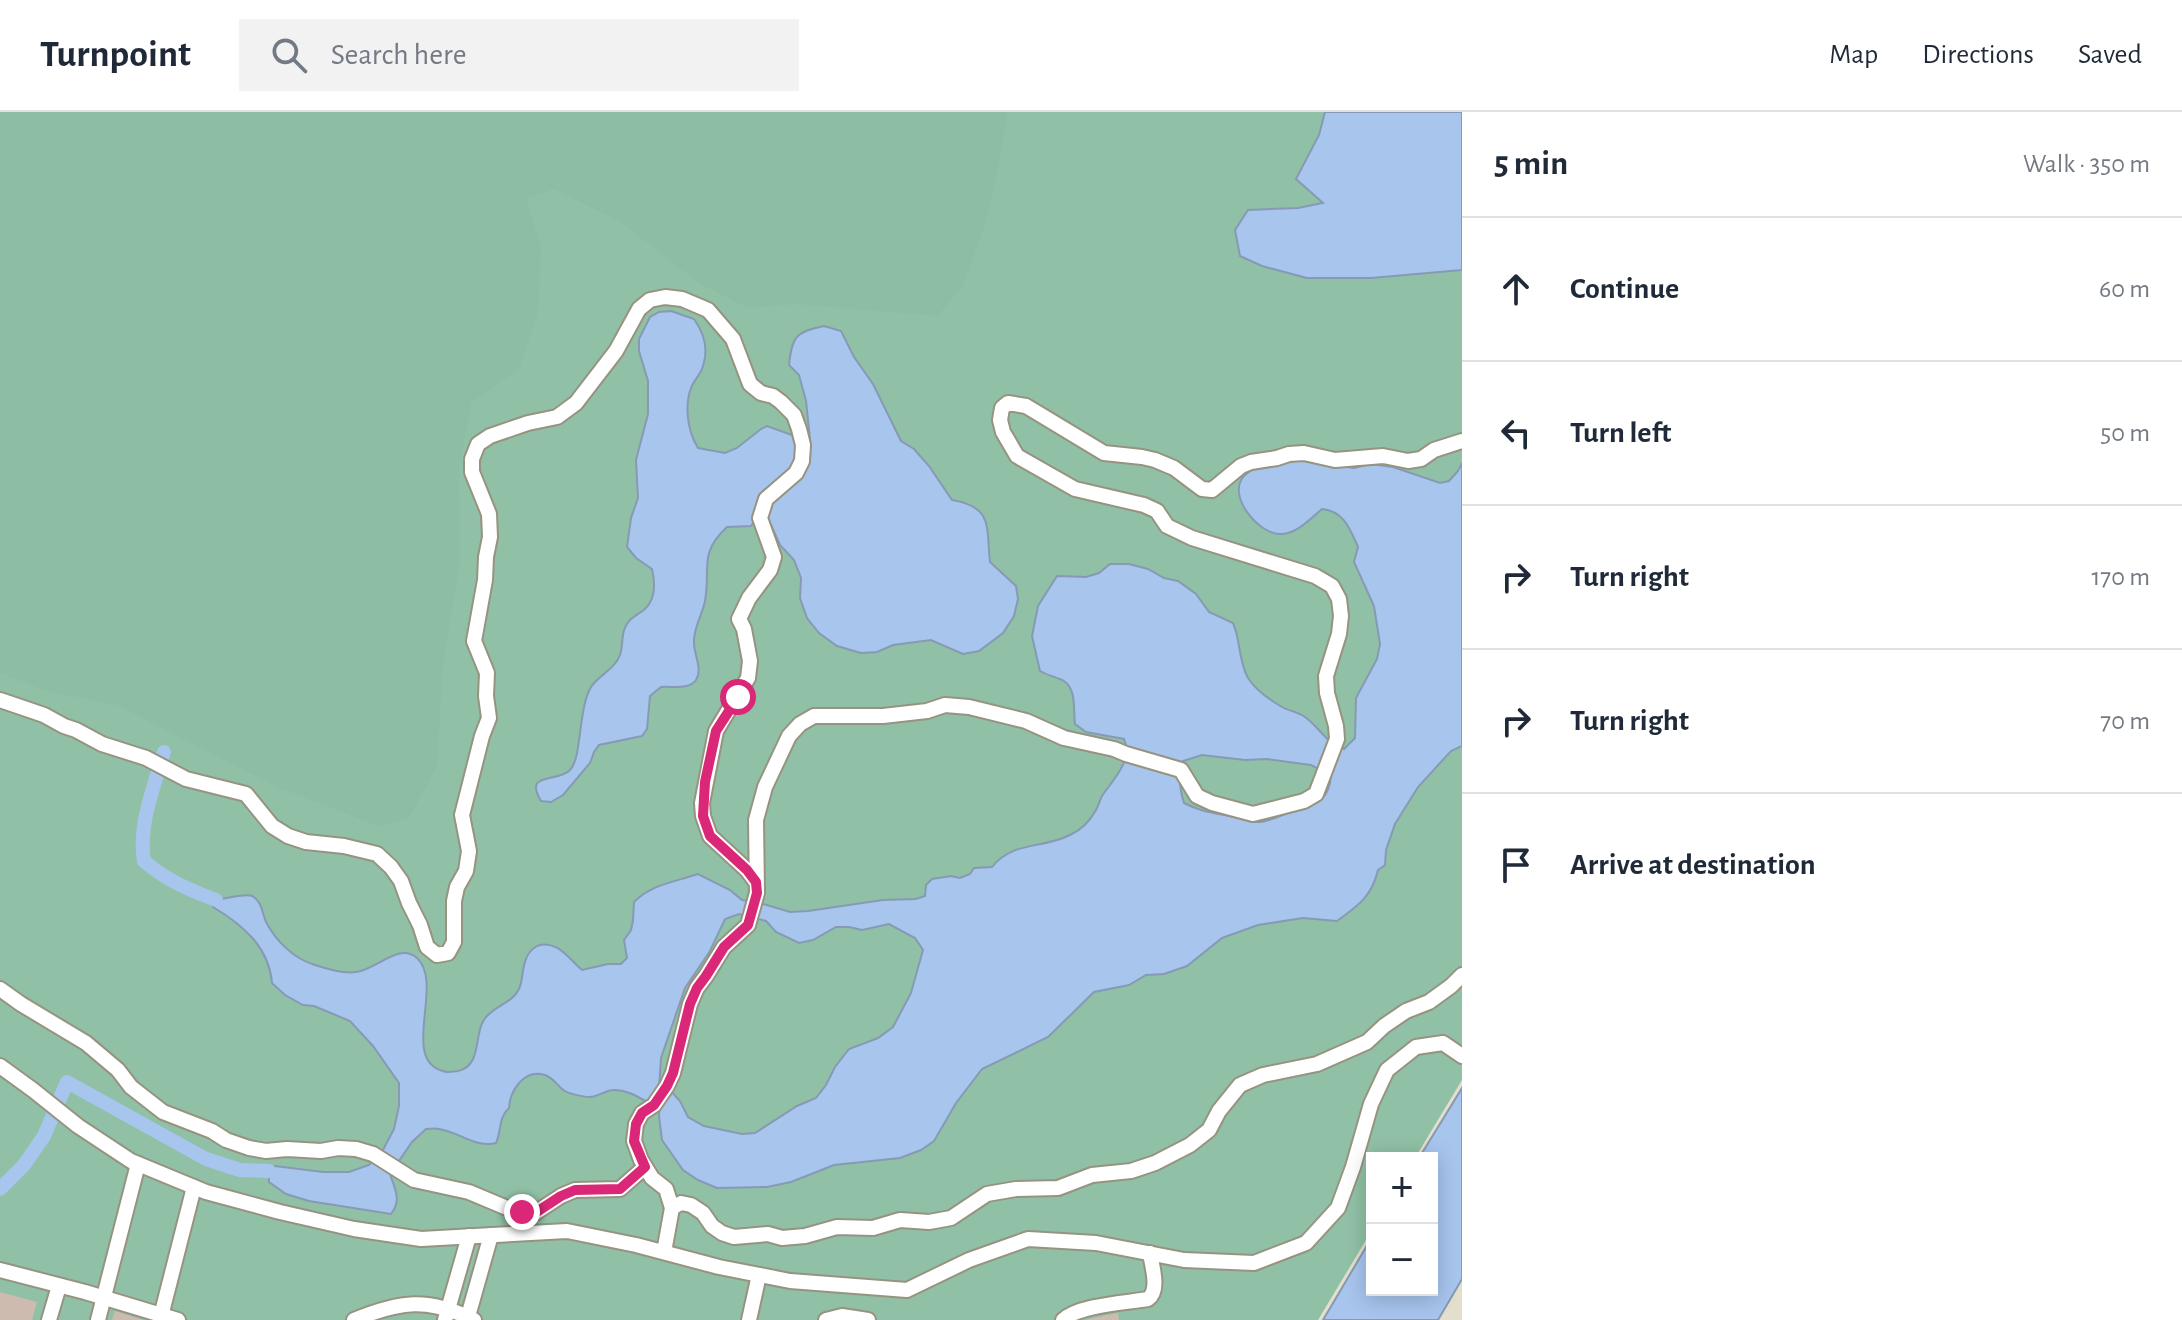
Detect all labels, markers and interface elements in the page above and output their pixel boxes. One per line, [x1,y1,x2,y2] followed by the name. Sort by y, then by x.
[239,19,799,91] search box
[267,33,311,77] icon: search
[40,36,191,74] text: Turnpoint
[331,40,466,70] text: Search here
[1829,41,1878,69] text: Map
[1922,41,2034,69] text: Directions
[2078,41,2142,69] text: Saved
[1494,147,1568,181] text: 5 min
[2023,151,2150,177] text: Walk · 350 m
[1494,267,1538,311] icon: ahead
[1570,274,1679,304] text: Continue
[2099,276,2150,302] text: 60 m
[1494,411,1538,455] icon: left
[1570,418,1671,448] text: Turn left
[2100,420,2150,446] text: 50 m
[1494,555,1538,599] icon: right
[1570,562,1689,592] text: Turn right
[2091,564,2150,590] text: 170 m
[720,679,756,715] route start
[1494,699,1538,743] icon: right
[1570,706,1689,736] text: Turn right
[2100,708,2150,734] text: 70 m
[1494,843,1538,887] icon: arrive
[1570,850,1816,880] text: Arrive at destination
[1366,1152,1438,1296] map controls
[1366,1152,1438,1224] button: +
[504,1194,540,1230] route end
[1366,1224,1438,1296] button: −

